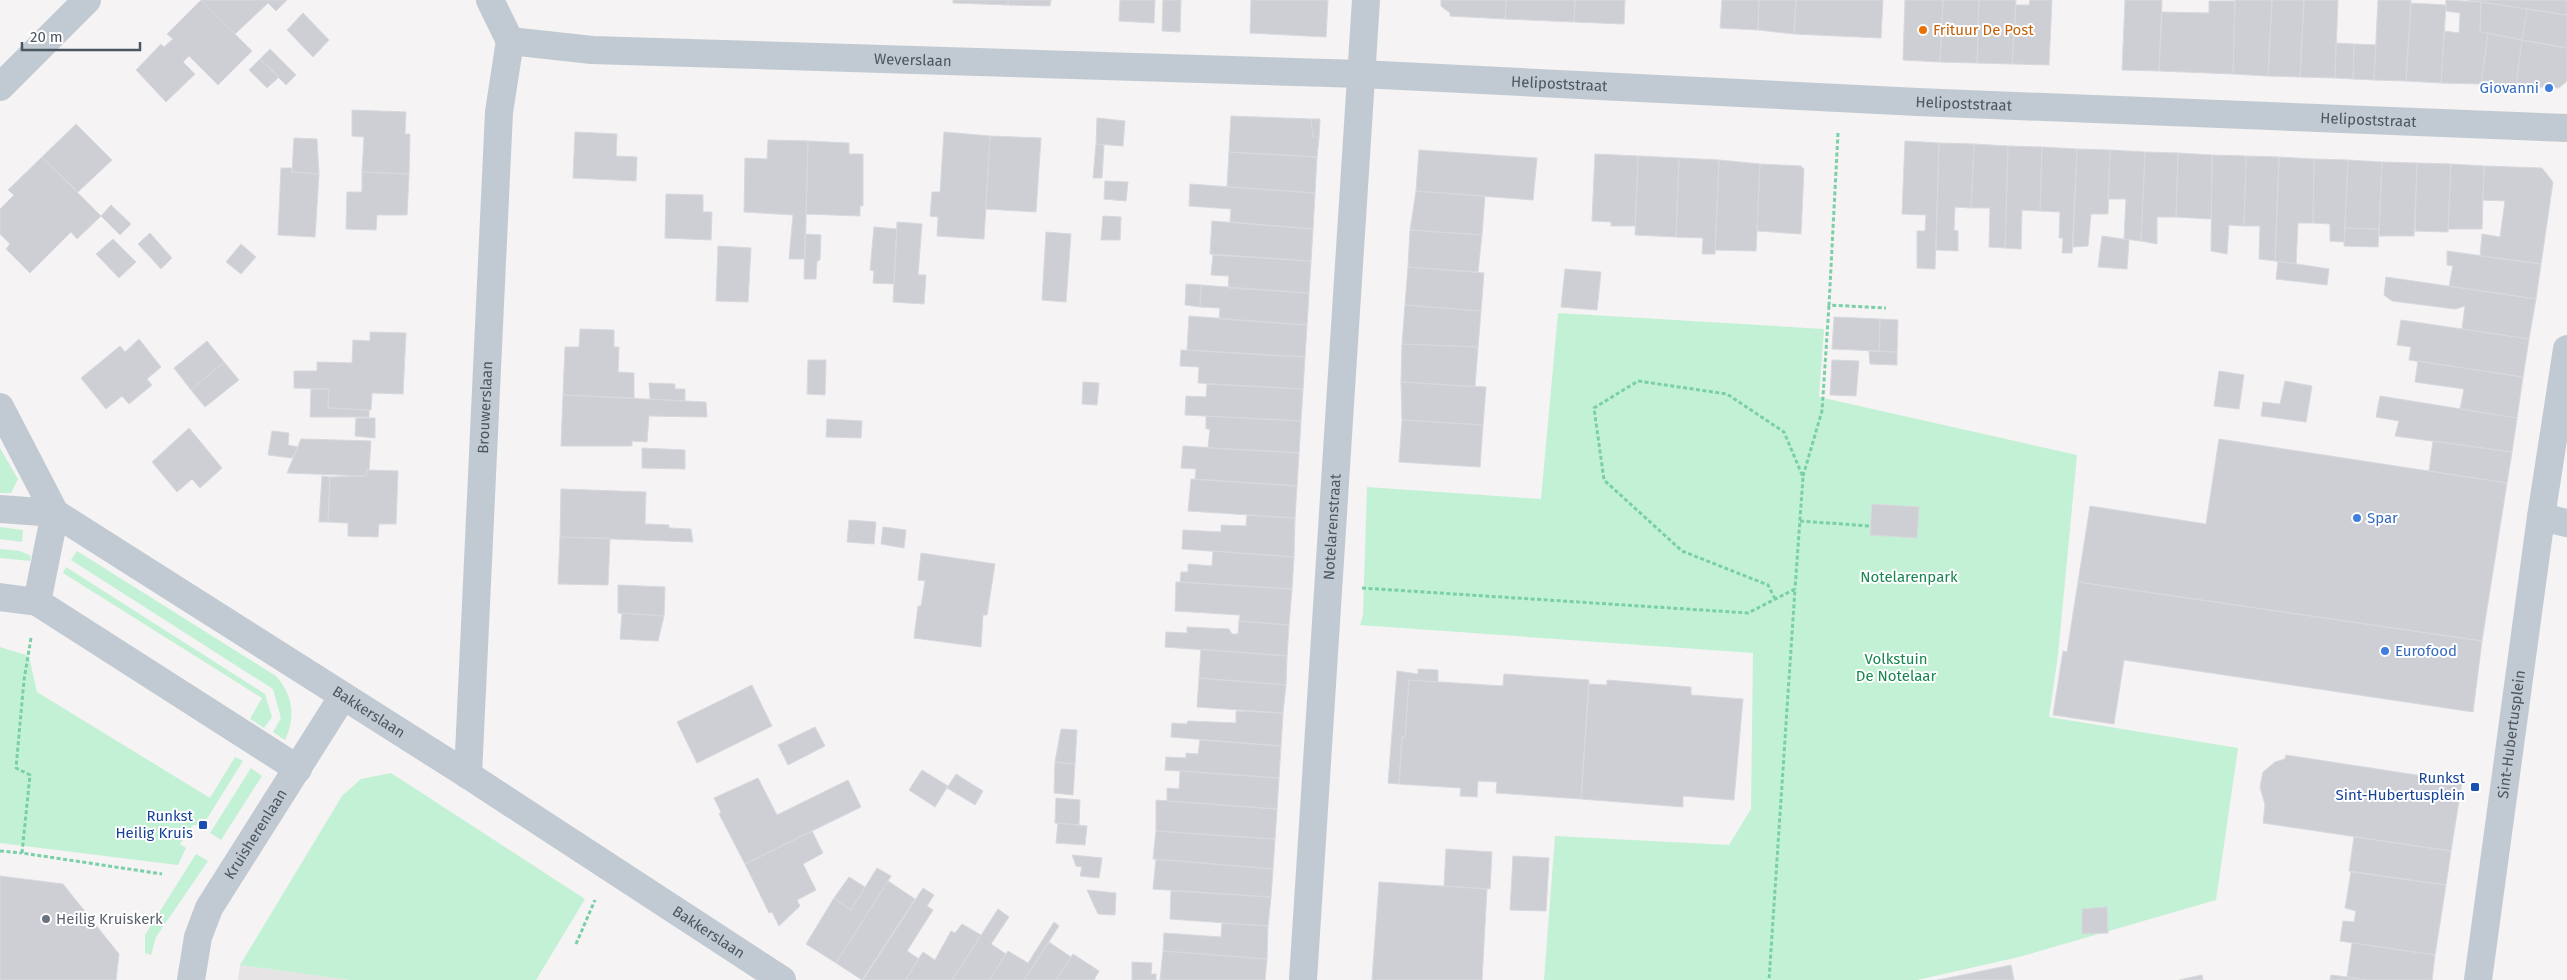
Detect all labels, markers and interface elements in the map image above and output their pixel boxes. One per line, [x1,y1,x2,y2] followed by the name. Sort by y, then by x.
[22,20,140,52] scale bar
[1933,21,2034,39] place label: Frituur De Post
[1917,24,1929,36] marker: Frituur De Post
[30,28,63,46] text: 20 m
[874,50,952,70] street label: Weverslaan
[1511,73,1609,95] street label: Helipoststraat
[2479,79,2539,97] place label: Giovanni
[2543,82,2555,94] marker: Giovanni
[1915,93,2013,115] street label: Helipoststraat
[2320,109,2418,131] street label: Helipoststraat
[474,361,496,454] street label: Brouwerslaan
[1320,473,1345,581] street label: Notelarenstraat
[2367,509,2398,527] place label: Spar
[2351,512,2363,524] marker: Spar
[1860,568,1958,586] park label: Notelarenpark
[2395,642,2457,660] place label: Eurofood
[2379,645,2391,657] marker: Eurofood
[1856,650,1936,685] park label: Volkstuin De Notelaar
[2494,669,2529,800] street label: Sint-Hubertusplein
[329,682,409,742] street label: Bakkerslaan
[2336,769,2466,804] place label: Runkst Sint-Hubertusplein
[2469,781,2481,793] marker: Runkst Sint-Hubertusplein
[220,786,291,883] street label: Kruisherenlaan
[115,807,194,842] place label: Runkst Heilig Kruis
[197,819,209,831] marker: Runkst Heilig Kruis
[669,902,748,962] street label: Bakkerslaan
[56,910,163,928] place label: Heilig Kruiskerk
[40,913,52,925] marker: Heilig Kruiskerk

